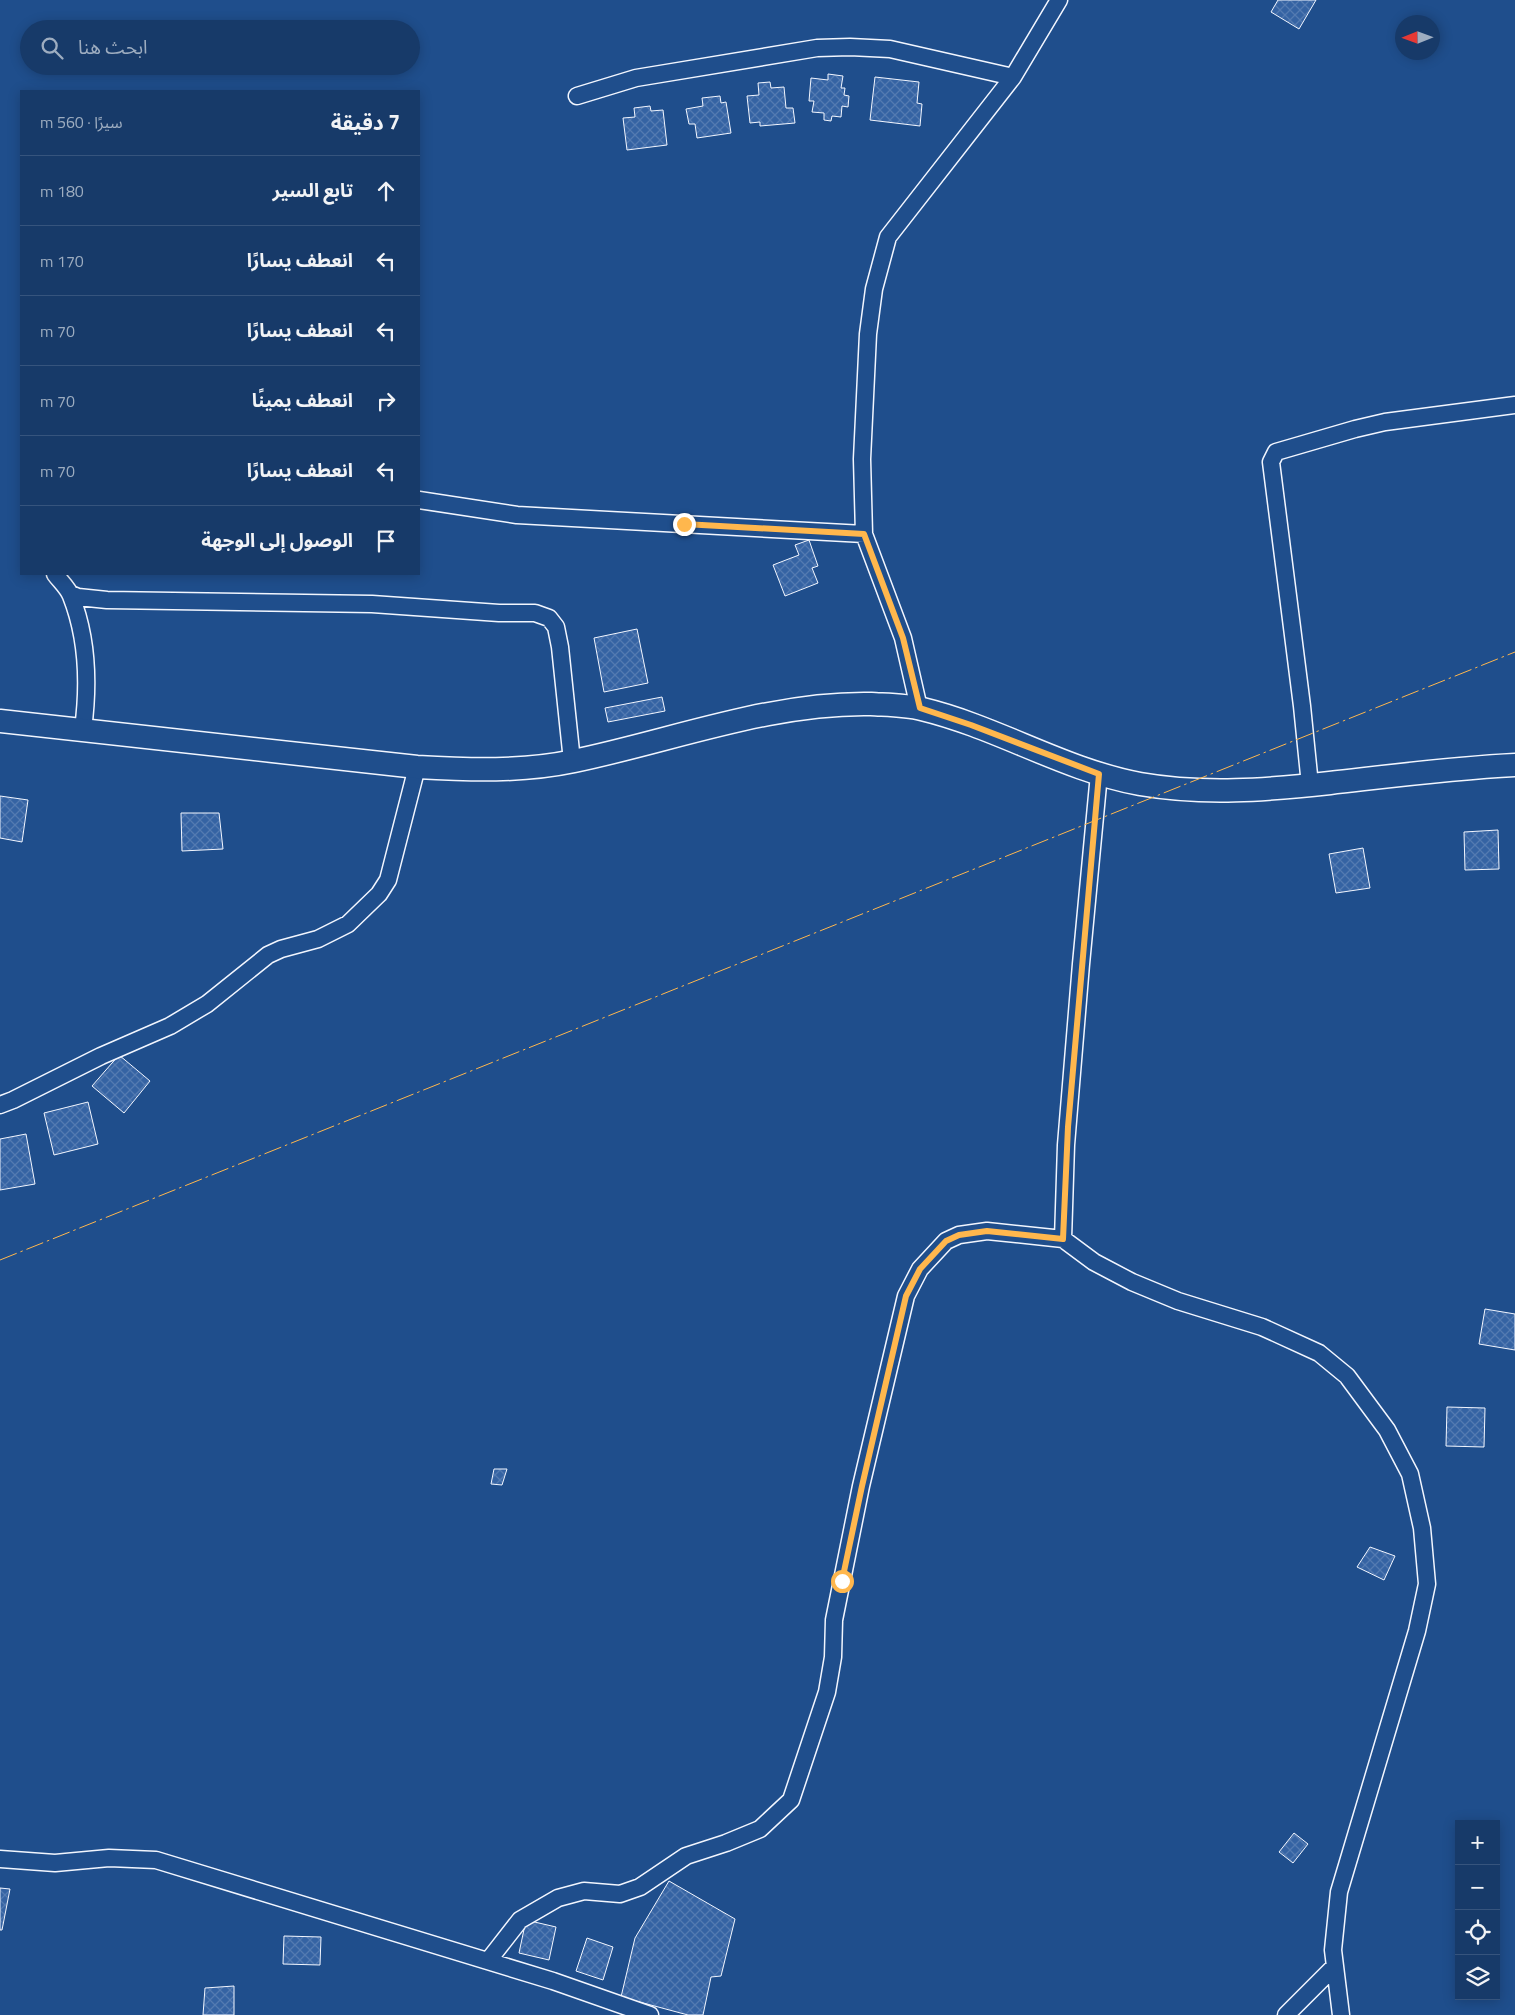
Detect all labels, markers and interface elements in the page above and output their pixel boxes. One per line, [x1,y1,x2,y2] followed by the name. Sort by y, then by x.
[1395,15,1440,60] north arrow
[20,20,420,75] search box
[78,32,148,61] text: ابحث هنا
[38,34,66,62] icon: search
[331,106,400,138] text: 7 دقيقة
[40,110,123,134] text: سيرًا · 560 m
[273,175,353,204] text: تابع السير
[372,177,400,205] icon: ahead
[40,179,84,203] text: 180 m
[247,245,353,274] text: انعطف يسارًا
[372,247,400,275] icon: left
[40,249,84,273] text: 170 m
[247,315,353,344] text: انعطف يسارًا
[372,317,400,345] icon: left
[40,319,75,343] text: 70 m
[252,385,353,414] text: انعطف يمينًا
[372,387,400,415] icon: right
[40,389,75,413] text: 70 m
[247,455,353,484] text: انعطف يسارًا
[372,457,400,485] icon: left
[40,459,75,483] text: 70 m
[673,513,696,536] route end
[201,525,353,554] text: الوصول إلى الوجهة
[372,527,400,555] icon: arrive
[831,1570,854,1593] route start
[1455,1820,1500,2000] map controls
[1455,1820,1500,1865] button: +
[1455,1865,1500,1910] button: −
[1455,1910,1500,1955] button: locate
[1455,1955,1500,2000] button: layers

